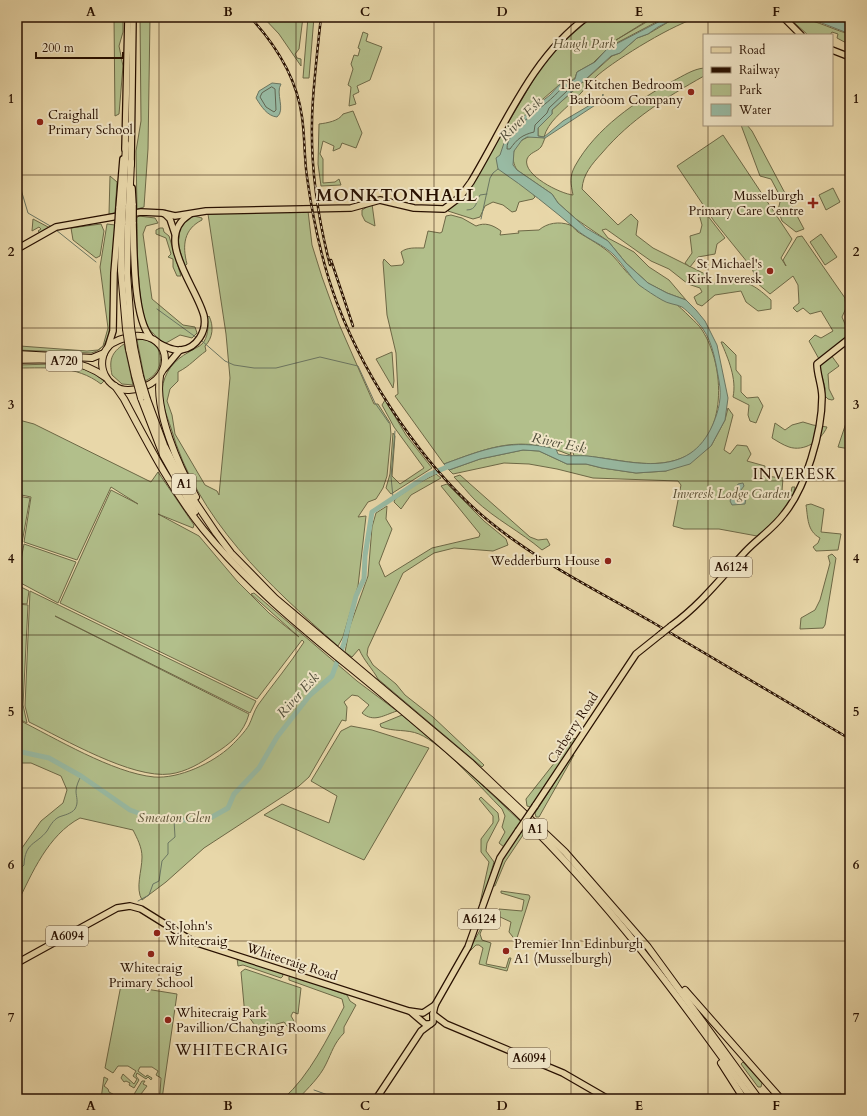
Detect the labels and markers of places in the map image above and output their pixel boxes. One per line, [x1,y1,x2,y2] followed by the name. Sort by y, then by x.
[558,76,683,109] place label: The Kitchen Bedroom Bathroom Company
[686,87,696,97] marker: The Kitchen Bedroom Bathroom Company
[48,106,133,139] place label: Craighall Primary School
[35,117,45,127] marker: Craighall Primary School
[689,187,804,220] place label: Musselburgh Primary Care Centre
[807,197,819,209] marker: Musselburgh Primary Care Centre
[687,255,762,288] place label: St Michael's Kirk Inveresk
[765,266,775,276] marker: St Michael's Kirk Inveresk
[489,552,600,570] place label: Wedderburn House
[603,556,613,566] marker: Wedderburn House
[164,917,228,950] place label: St John's Whitecraig
[152,928,162,938] marker: St John's Whitecraig
[514,935,643,968] place label: Premier Inn Edinburgh A1 (Musselburgh)
[501,946,511,956] marker: Premier Inn Edinburgh A1 (Musselburgh)
[146,949,156,959] marker: Whitecraig Primary School
[109,959,194,992] place label: Whitecraig Primary School
[175,1004,326,1037] place label: Whitecraig Park Pavillion/Changing Rooms
[163,1015,173,1025] marker: Whitecraig Park Pavillion/Changing Rooms

